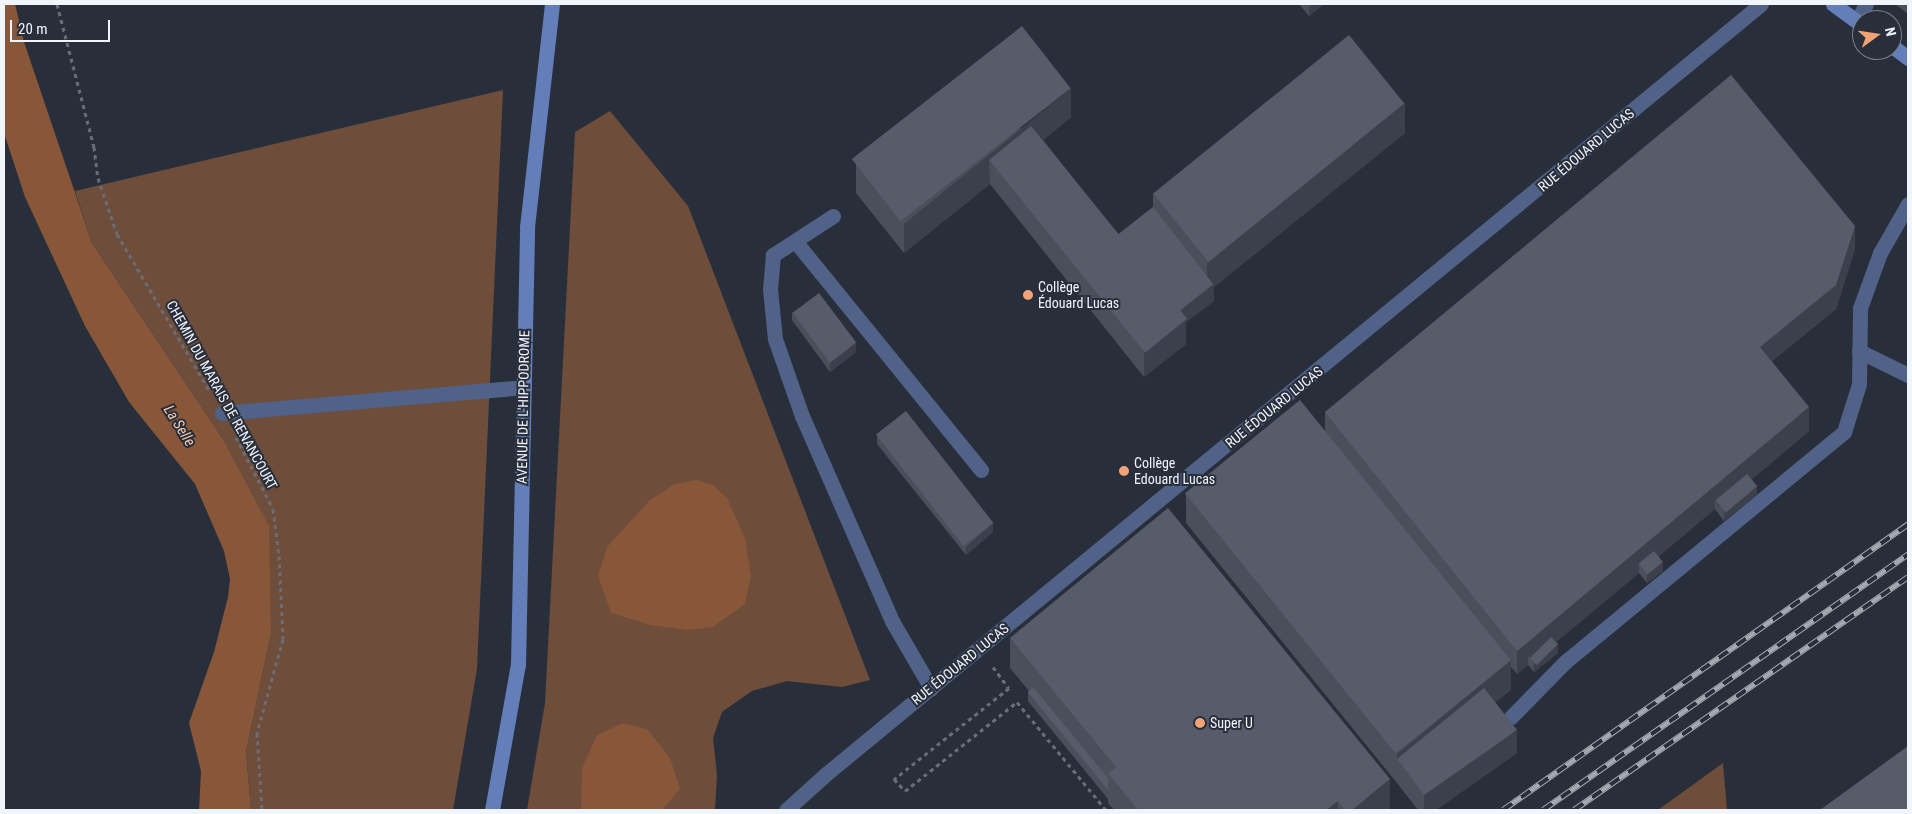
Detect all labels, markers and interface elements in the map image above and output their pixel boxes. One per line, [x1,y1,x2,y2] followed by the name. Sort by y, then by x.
[12,10,112,42] scale bar
[1852,10,1902,60] north arrow
[18,20,48,38] text: 20 m
[1882,26,1899,38] text: N
[1534,105,1638,195] street label: RUE ÉDOUARD LUCAS
[1038,279,1119,312] place label: Collège Édouard Lucas
[1022,289,1034,301] marker: Collège Édouard Lucas
[163,298,281,492] street label: CHEMIN DU MARAIS DE RENANCOURT
[513,330,533,484] street label: AVENUE DE L'HIPPODROME
[1222,363,1326,451] street label: RUE ÉDOUARD LUCAS
[159,402,199,450] water label: La Selle
[1134,455,1215,488] place label: Collège Edouard Lucas
[1118,465,1130,477] marker: Collège Edouard Lucas
[908,620,1012,708] street label: RUE ÉDOUARD LUCAS
[1210,715,1253,731] place label: Super U
[1194,717,1206,729] marker: Super U

